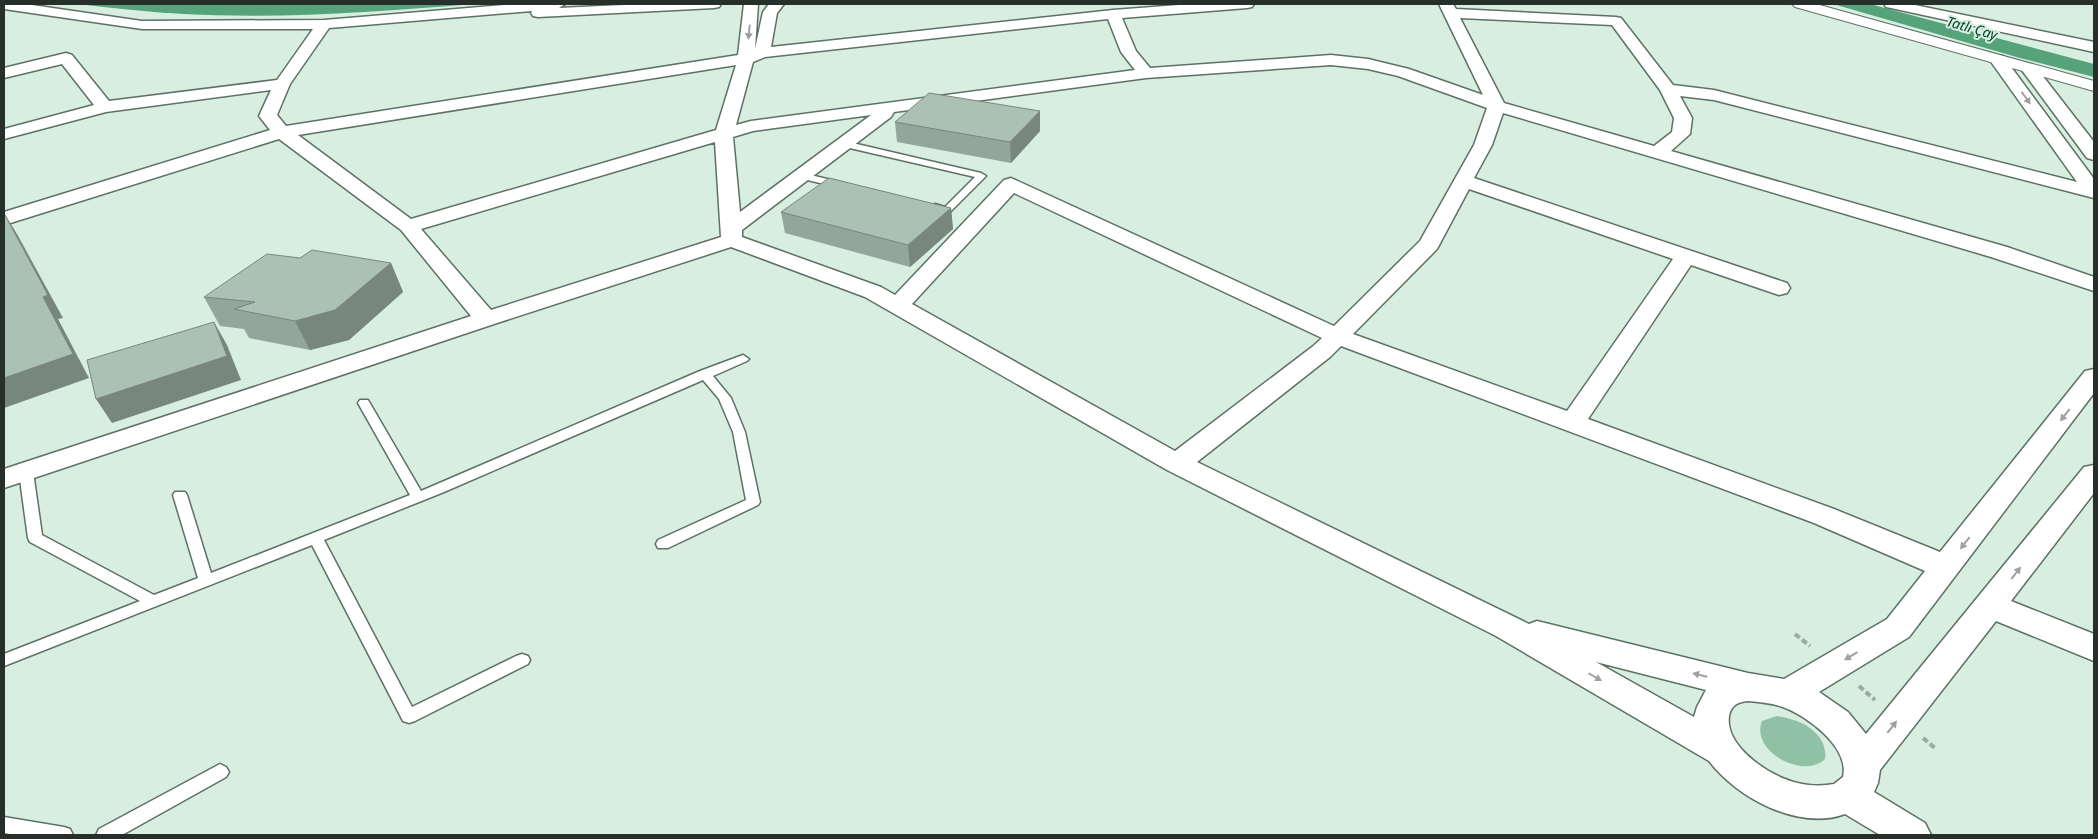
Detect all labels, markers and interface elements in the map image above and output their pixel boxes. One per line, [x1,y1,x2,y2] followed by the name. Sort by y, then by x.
[1944,11,2001,44] water label: Tatlı Çay
[745,24,753,40] one-way arrow
[2021,91,2031,105] one-way arrow
[2059,408,2070,421] one-way arrow
[1959,536,1970,549] one-way arrow
[2010,567,2021,580] one-way arrow
[1845,651,1858,660] one-way arrow
[1693,671,1708,679] one-way arrow
[1588,673,1601,682] one-way arrow
[1887,721,1898,734] one-way arrow

